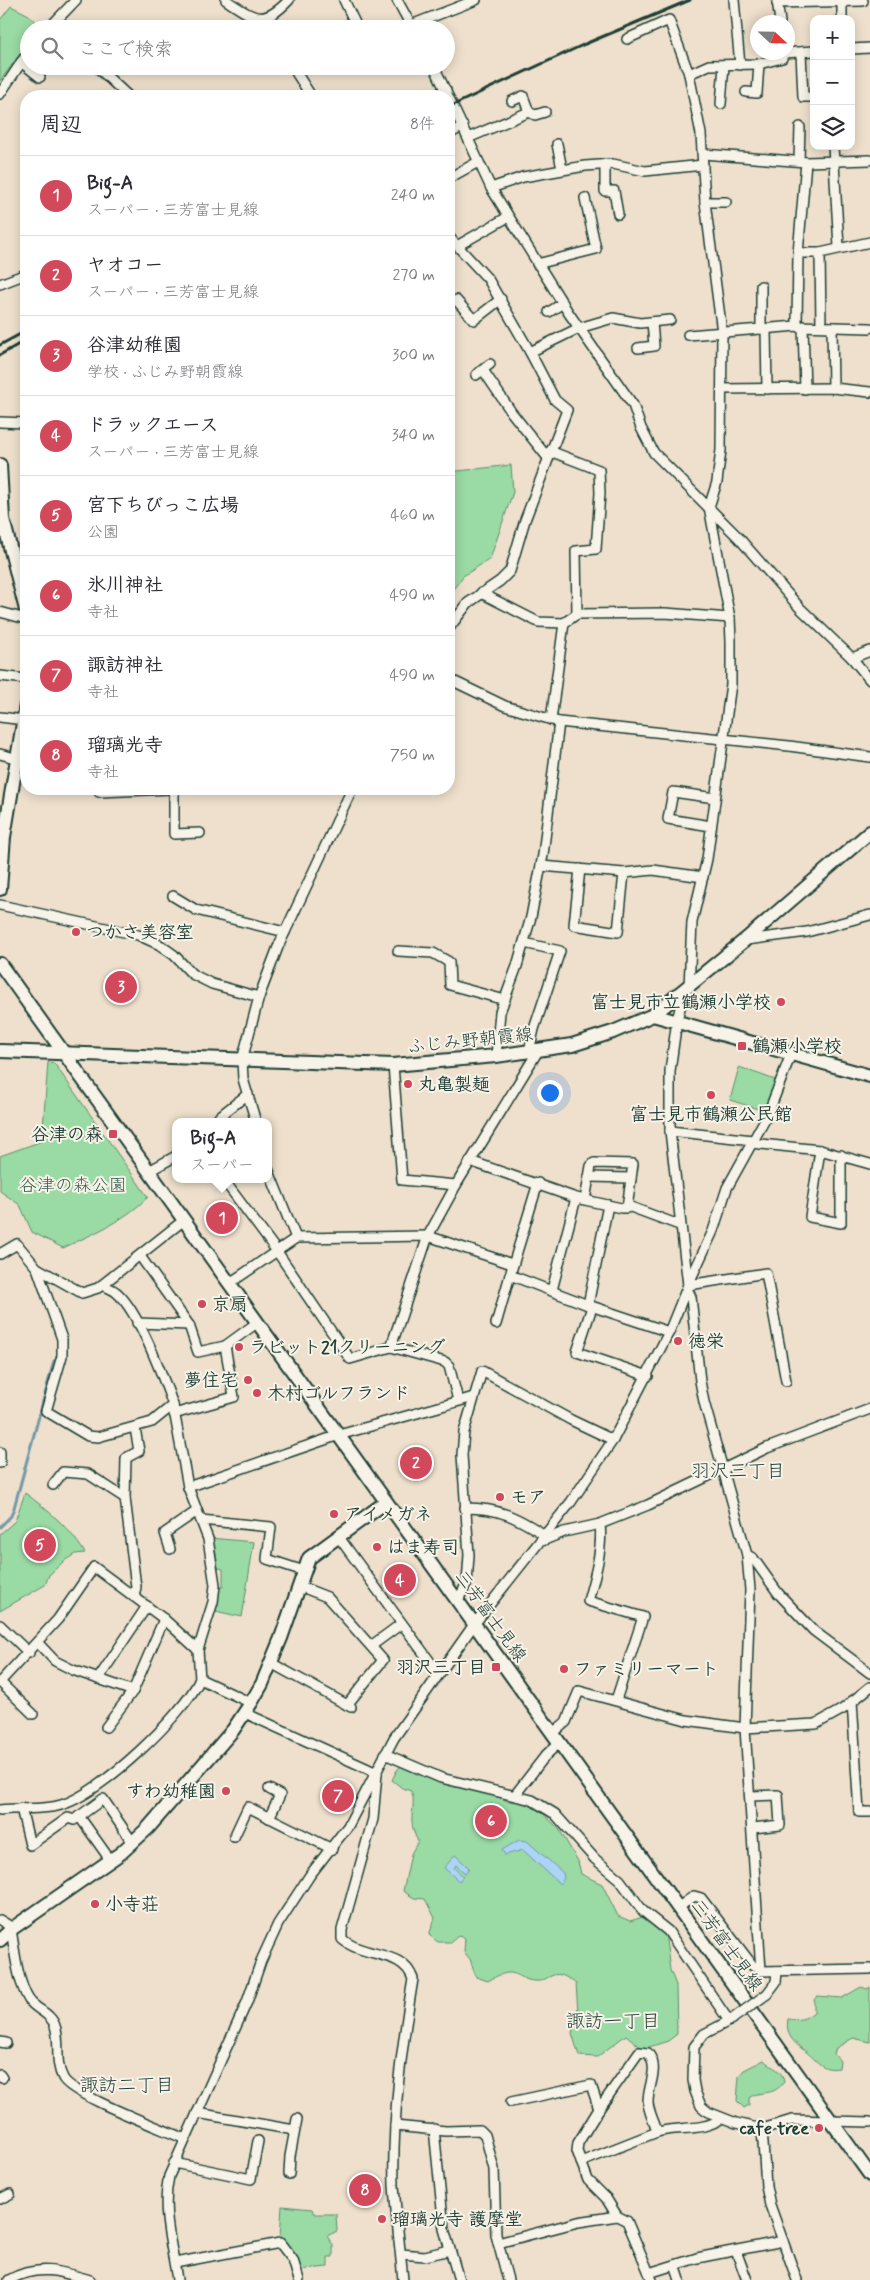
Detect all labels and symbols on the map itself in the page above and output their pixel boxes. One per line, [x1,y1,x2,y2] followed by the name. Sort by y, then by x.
[750,15,795,60] north arrow
[86,921,194,945] place label: つかさ美容室
[70,926,82,938] marker: つかさ美容室
[105,968,137,1006] pin: 3
[591,991,771,1015] place label: 富士見市立鶴瀬小学校
[775,996,787,1008] marker: 富士見市立鶴瀬小学校
[406,1022,534,1060] street label: ふじみ野朝霞線
[752,1035,842,1059] place label: 鶴瀬小学校
[736,1040,748,1052] marker: 鶴瀬小学校
[418,1073,490,1097] place label: 丸亀製麺
[402,1078,414,1090] marker: 丸亀製麺
[537,1080,563,1106] your location
[705,1089,717,1101] marker: 富士見市鶴瀬公民館
[630,1103,792,1127] place label: 富士見市鶴瀬公民館
[31,1123,103,1147] place label: 谷津の森
[107,1128,119,1140] marker: 谷津の森
[19,1174,127,1198] park label: 谷津の森公園
[206,1199,238,1237] pin: 1
[212,1293,248,1317] place label: 京扇
[196,1298,208,1310] marker: 京扇
[688,1330,724,1354] place label: 徳栄
[672,1335,684,1347] marker: 徳栄
[249,1336,446,1360] place label: ラビット21クリーニング
[233,1341,245,1353] marker: ラビット21クリーニング
[184,1369,238,1393] place label: 夢住宅
[242,1374,254,1386] marker: 夢住宅
[267,1382,410,1406] place label: 木村ゴルフランド
[251,1387,263,1399] marker: 木村ゴルフランド
[400,1444,432,1482] pin: 2
[690,1459,786,1484] district label: 羽沢三丁目
[510,1486,546,1510] place label: モア
[494,1491,506,1503] marker: モア
[344,1503,433,1527] place label: アイメガネ
[328,1508,340,1520] marker: アイメガネ
[24,1526,56,1564] pin: 5
[387,1536,459,1560] place label: はま寿司
[371,1541,383,1553] marker: はま寿司
[384,1561,416,1599] pin: 4
[449,1566,532,1667] street label: 三芳富士見線
[396,1656,486,1680] place label: 羽沢三丁目
[574,1658,719,1682] place label: ファミリーマート
[490,1661,502,1673] marker: 羽沢三丁目
[558,1663,570,1675] marker: ファミリーマート
[322,1777,354,1815] pin: 7
[126,1780,216,1804] place label: すわ幼稚園
[220,1785,232,1797] marker: すわ幼稚園
[475,1802,507,1840] pin: 6
[105,1893,159,1917] place label: 小寺荘
[685,1895,768,1996] street label: 三芳富士見線
[89,1898,101,1910] marker: 小寺荘
[565,2009,661,2034] district label: 諏訪一丁目
[79,2073,175,2098] district label: 諏訪二丁目
[739,2117,809,2141] place label: cafe tree
[813,2122,825,2134] marker: cafe tree
[349,2171,381,2209] pin: 8
[392,2208,523,2232] place label: 瑠璃光寺 護摩堂
[376,2213,388,2225] marker: 瑠璃光寺 護摩堂

